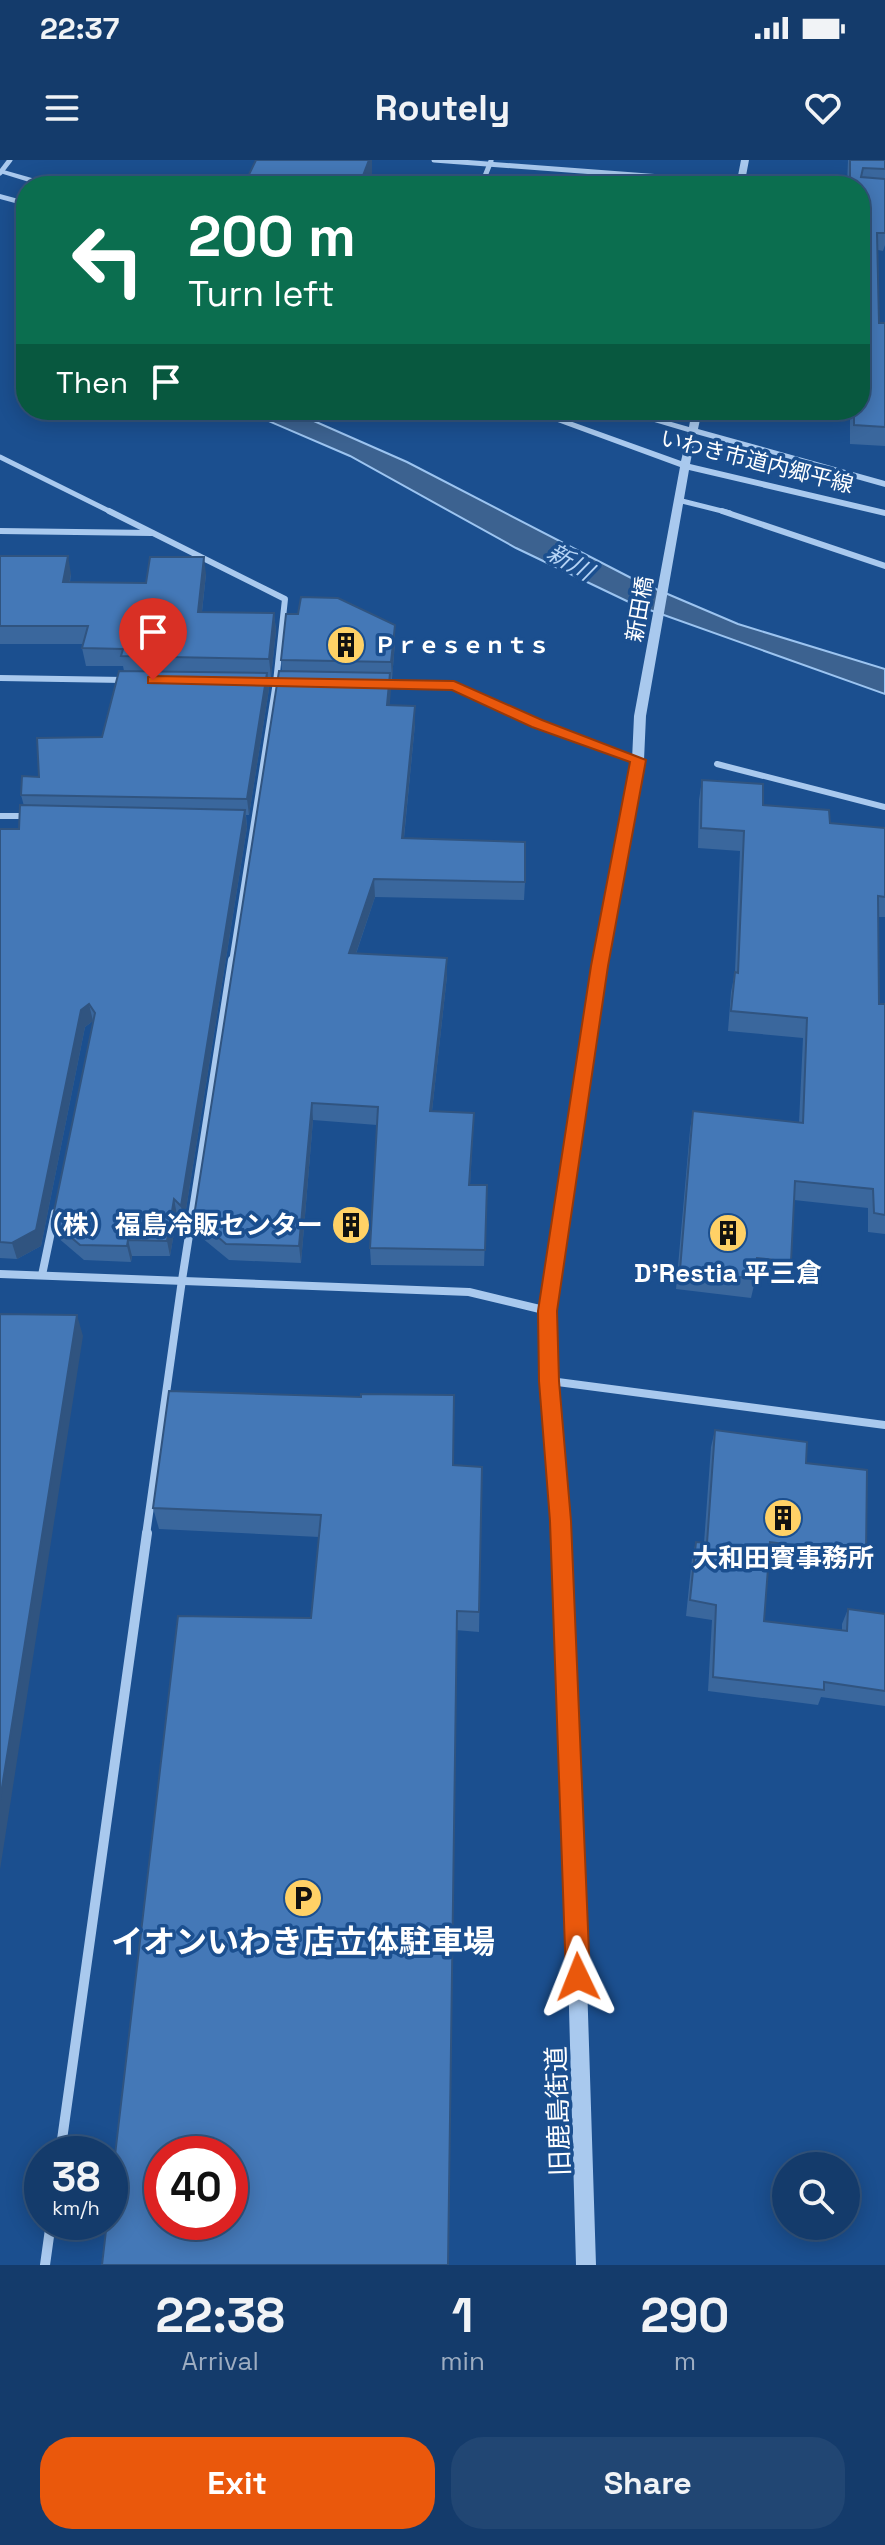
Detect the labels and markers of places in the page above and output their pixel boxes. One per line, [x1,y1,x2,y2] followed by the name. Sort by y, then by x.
[119,598,187,680] pin
[325,624,367,666] building icon: Ｐｒｅｓｅｎｔｓ
[374,631,550,659] place label: Ｐｒｅｓｅｎｔｓ
[330,1204,372,1246] building icon: （株）福島冷販センター
[37,1208,323,1242] place label: （株）福島冷販センター
[707,1212,749,1254] building icon: D'Restia 平三倉
[634,1256,822,1290] place label: D'Restia 平三倉
[762,1497,804,1539] building icon: 大和田賓事務所
[692,1541,874,1575] place label: 大和田賓事務所
[282,1877,324,1919] parking icon: イオンいわき店立体駐車場
[111,1922,495,1962] place label: イオンいわき店立体駐車場

